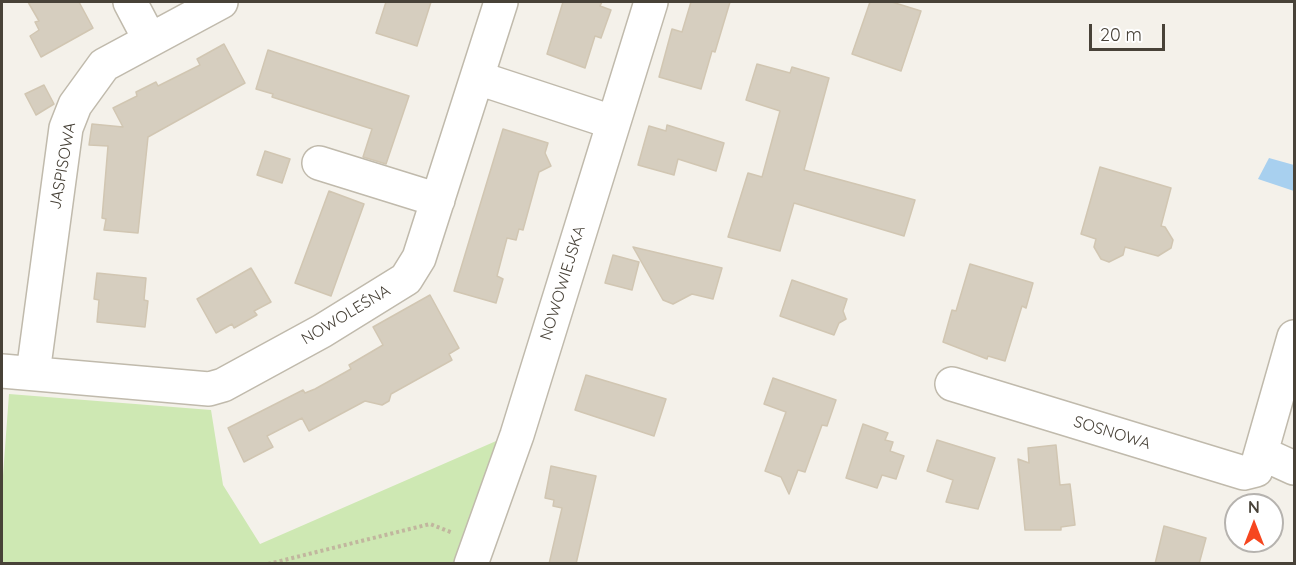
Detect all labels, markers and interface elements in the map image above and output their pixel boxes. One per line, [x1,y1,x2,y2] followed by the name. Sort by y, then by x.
[1092,12,1168,50] scale bar
[1100,23,1142,46] text: 20 m
[46,121,80,211] street label: JASPISOWA
[536,223,590,343] street label: NOWOWIEJSKA
[298,281,394,349] street label: NOWOLEŚNA
[1071,412,1153,454] street label: SOSNOWA
[1224,493,1284,553] north arrow
[1248,497,1260,517] text: N

